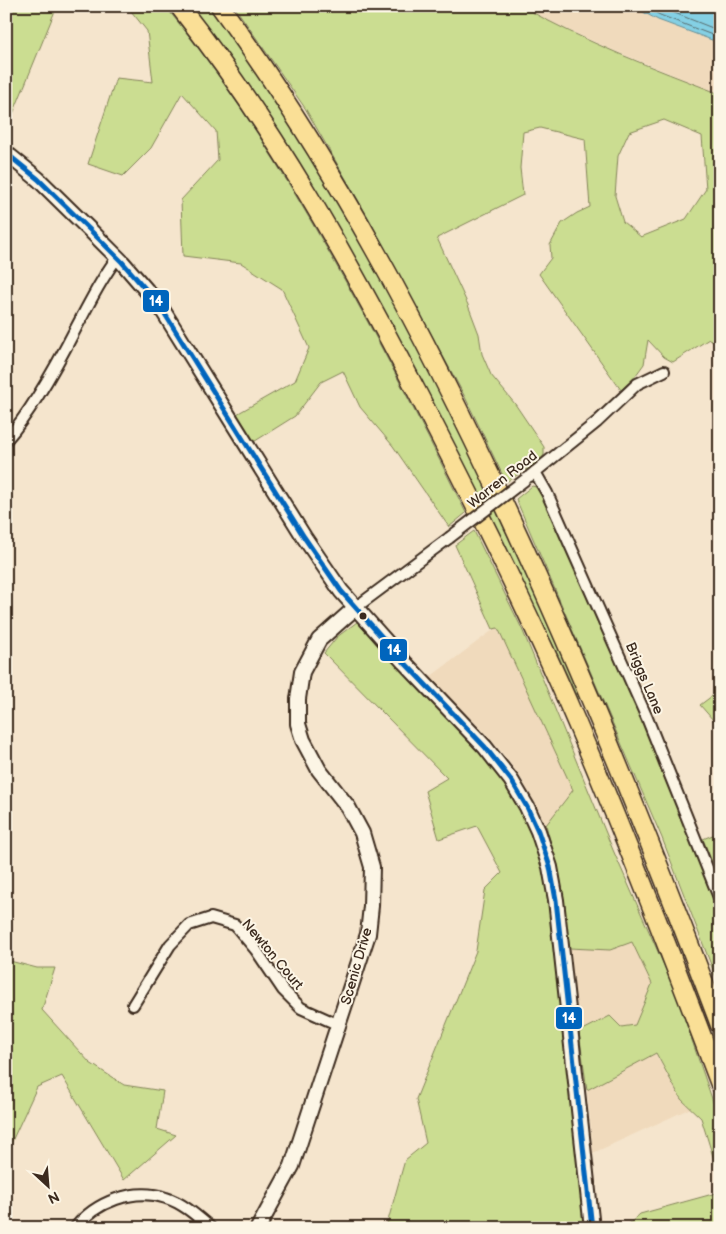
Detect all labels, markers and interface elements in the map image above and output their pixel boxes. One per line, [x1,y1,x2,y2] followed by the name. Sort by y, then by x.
[142,289,170,313] line badge: 14
[149,293,164,310] text: 14
[464,447,540,512] street label: Warren Road
[358,611,368,621] unlabelled marker
[379,638,408,662] line badge: 14
[622,640,667,717] street label: Briggs Lane
[387,642,402,659] text: 14
[238,916,308,994] street label: Newton Court
[337,926,376,1007] street label: Scenic Drive
[555,1006,583,1030] line badge: 14
[562,1010,577,1027] text: 14
[22,1162,72,1212] north arrow
[45,1187,62,1207] text: N

